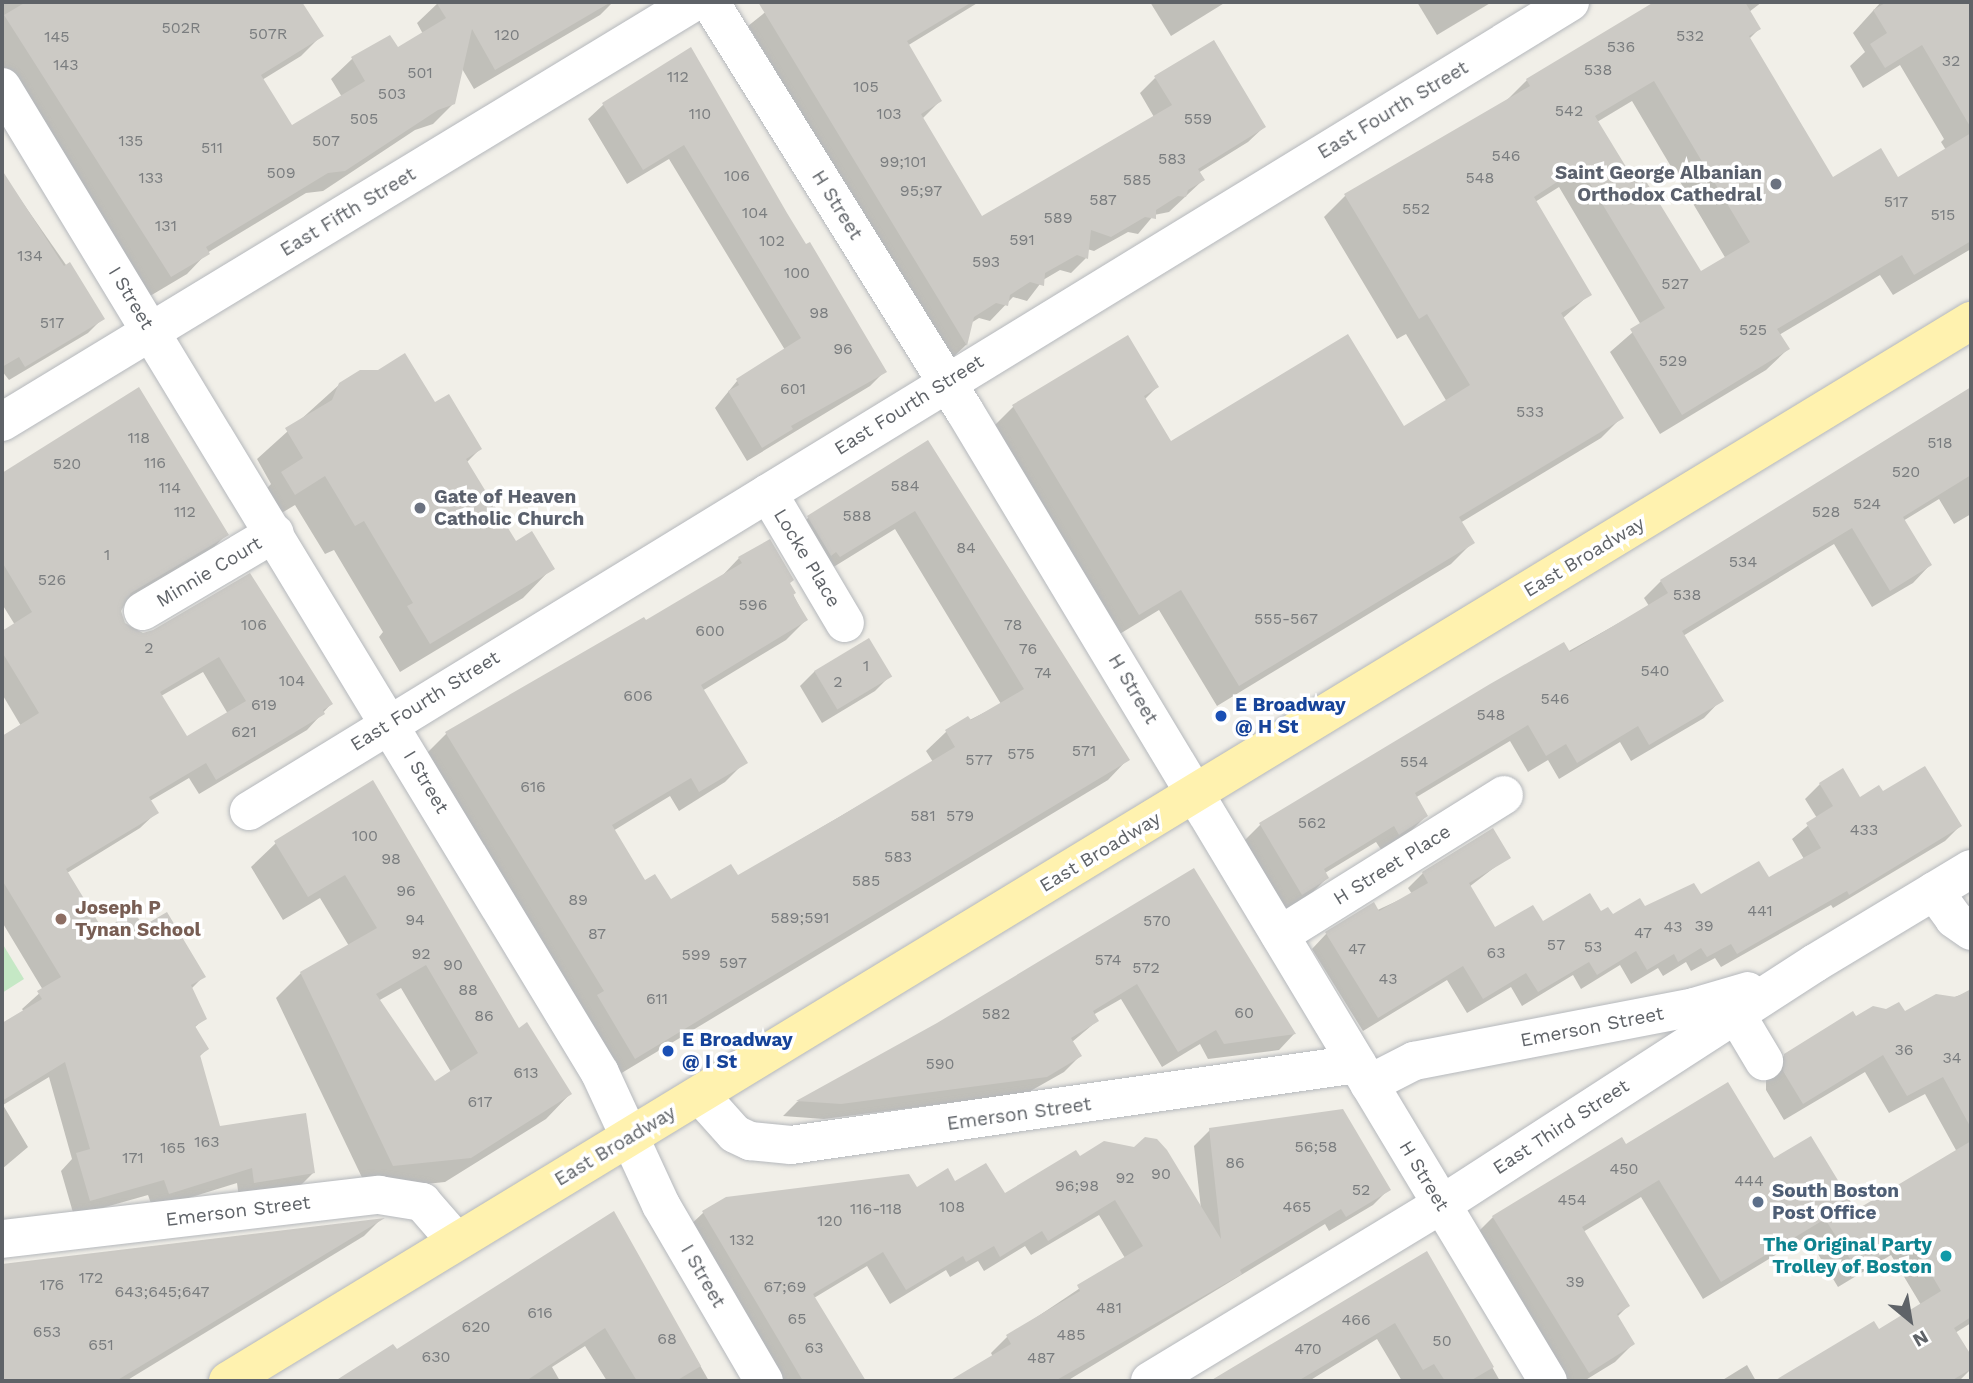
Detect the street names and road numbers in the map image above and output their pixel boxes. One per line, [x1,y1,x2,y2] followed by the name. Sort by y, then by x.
[1314,56,1472,164] street label: East Fourth Street
[276,163,420,261] street label: East Fifth Street
[807,166,867,244] street label: H Street
[103,262,159,334] street label: I Street
[830,350,988,460] street label: East Fourth Street
[769,505,845,611] street label: Locke Place
[1519,512,1649,602] street label: East Broadway
[152,532,266,612] street label: Minnie Court
[346,646,504,756] street label: East Fourth Street
[1103,650,1163,728] street label: H Street
[398,746,454,818] street label: I Street
[1035,807,1165,897] street label: East Broadway
[1329,820,1455,910] street label: H Street Place
[1518,1002,1666,1052] street label: Emerson Street
[1488,1074,1634,1180] street label: East Third Street
[945,1093,1093,1135] street label: Emerson Street
[550,1101,680,1191] street label: East Broadway
[1394,1137,1454,1215] street label: H Street
[164,1191,312,1231] street label: Emerson Street
[676,1240,730,1312] street label: I Street

